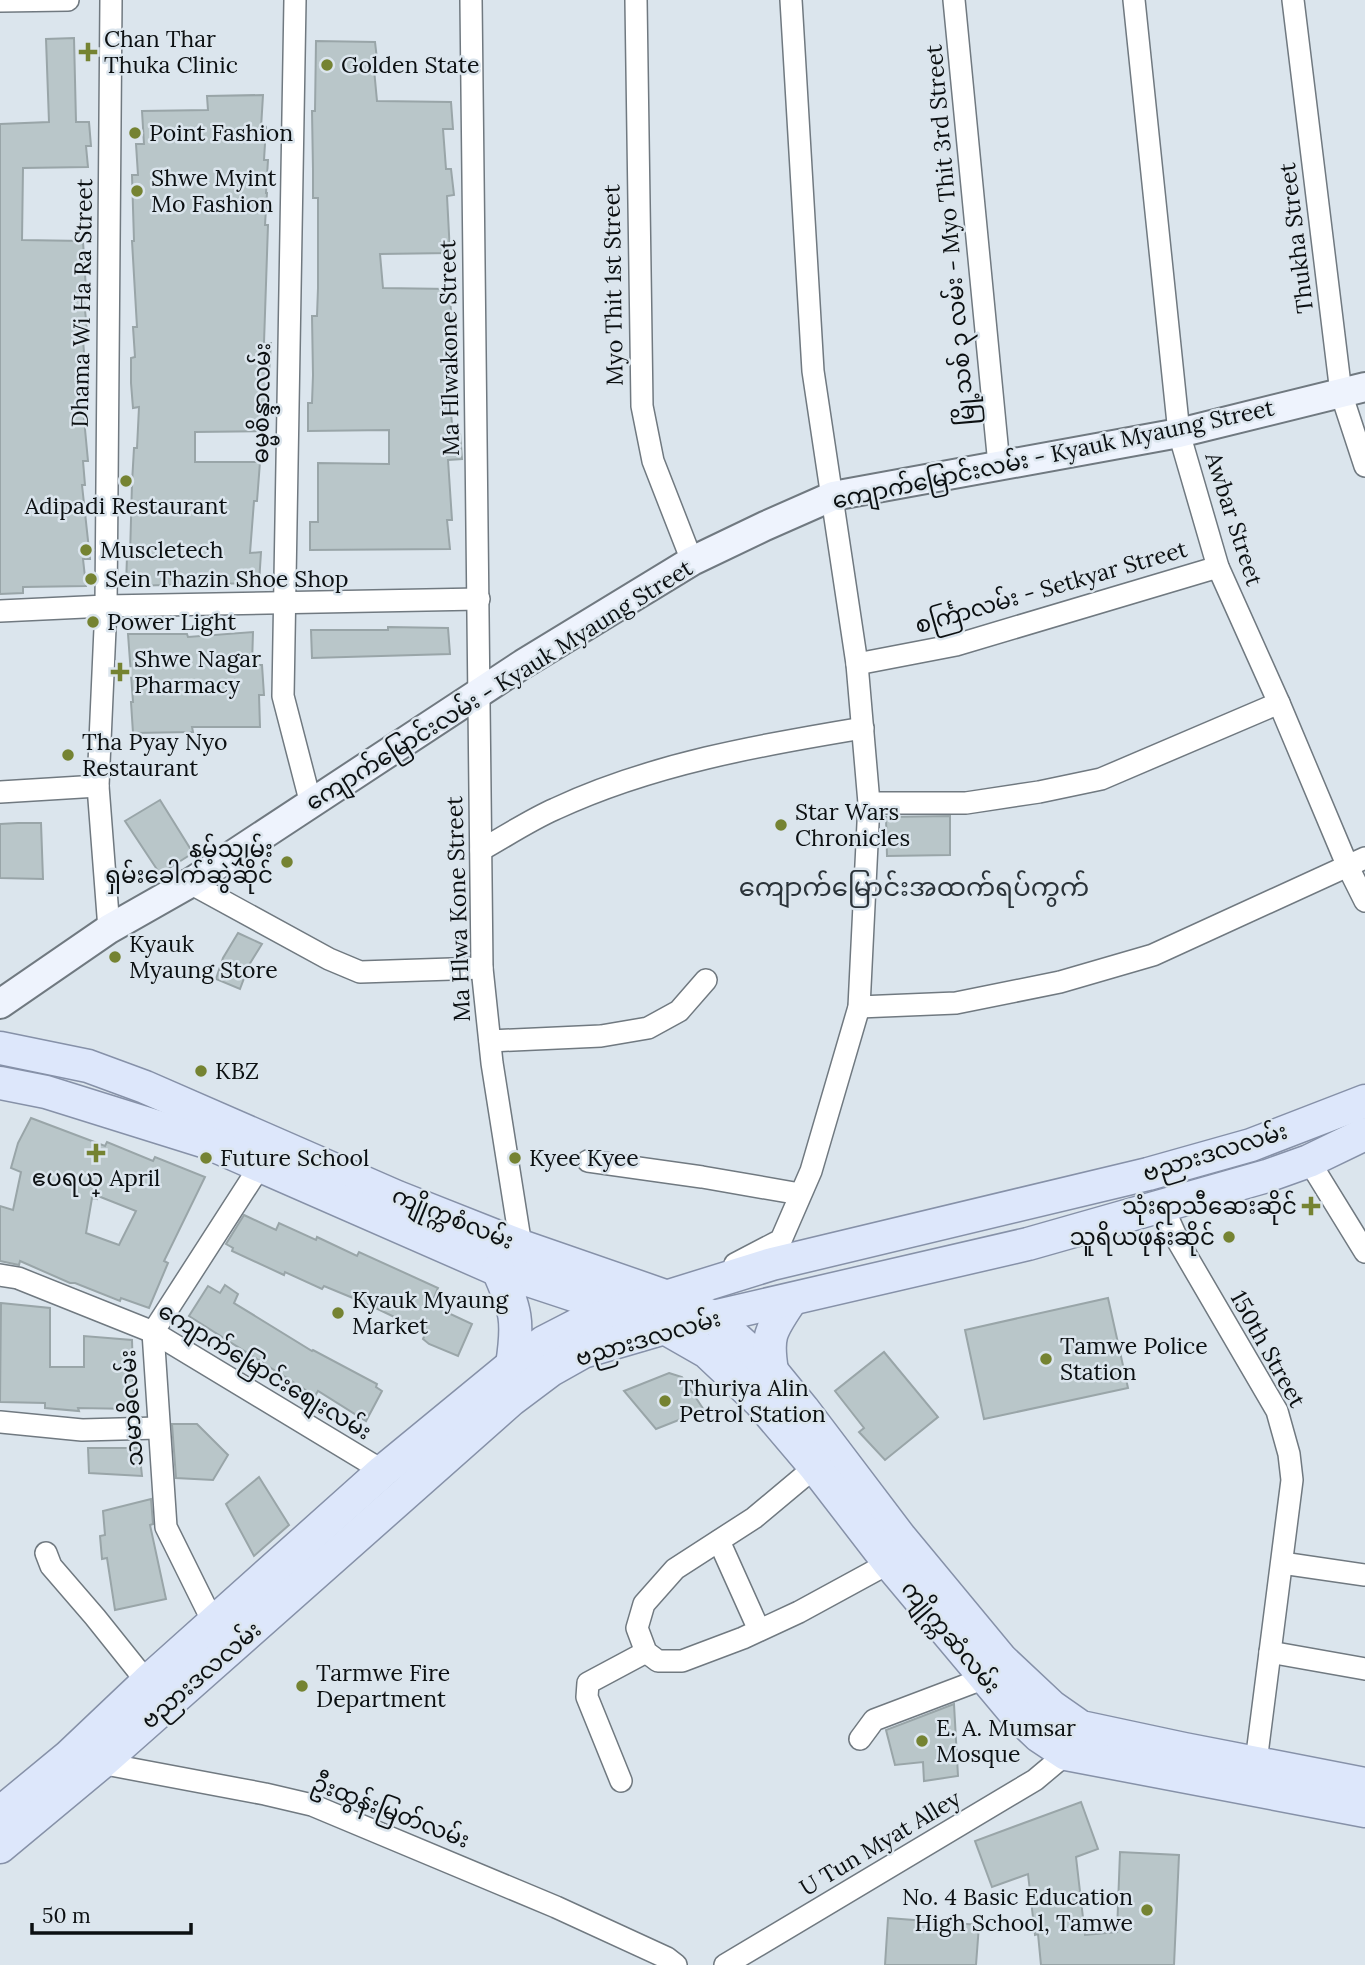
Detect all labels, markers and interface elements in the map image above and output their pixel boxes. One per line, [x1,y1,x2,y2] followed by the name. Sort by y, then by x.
[104,24,238,79] place label: Chan Thar Thuka Clinic
[78,42,98,62] marker: Chan Thar Thuka Clinic
[917,43,986,427] street label: မြို့သစ် ၃ လမ်း - Myo Thit 3rd Street
[341,50,479,79] place label: Golden State
[319,57,335,73] marker: Golden State
[149,118,293,147] place label: Point Fashion
[127,125,143,141] marker: Point Fashion
[1272,161,1319,315] street label: Thukha Street
[151,163,276,218] place label: Shwe Myint Mo Fashion
[65,178,98,428] street label: Dhama Wi Ha Ra Street
[129,183,145,199] marker: Shwe Myint Mo Fashion
[596,184,629,386] street label: Myo Thit 1st Street
[432,239,465,456] street label: Ma Hlwakone Street
[244,342,282,464] street label: ဓမ္မစိန္ဒာလမ်း
[829,391,1278,519] street label: ကျောက်မြောင်းလမ်း - Kyauk Myaung Street
[1199,447,1270,589] street label: Awbar Street
[118,473,134,489] marker: Adipadi Restaurant
[24,491,227,520] place label: Adipadi Restaurant
[911,533,1192,644] street label: စင်္ကြာလမ်း - Setkyar Street
[100,535,224,564] place label: Muscletech
[78,542,94,558] marker: Muscletech
[299,552,700,821] street label: ကျောက်မြောင်းလမ်း - Kyauk Myaung Street
[105,564,348,593] place label: Sein Thazin Shoe Shop
[83,571,99,587] marker: Sein Thazin Shoe Shop
[107,607,236,636] place label: Power Light
[85,614,101,630] marker: Power Light
[134,644,261,699] place label: Shwe Nagar Pharmacy
[112,664,128,680] marker: Shwe Nagar Pharmacy
[82,727,227,782] place label: Tha Pyay Nyo Restaurant
[60,747,76,763] marker: Tha Pyay Nyo Restaurant
[439,796,476,1022] street label: Ma Hlwa Kone Street
[795,797,910,852] place label: Star Wars Chronicles
[773,817,789,833] marker: Star Wars Chronicles
[105,833,273,894] place label: နမ့်သျှမ်း ရှမ်းခေါက်ဆွဲဆိုင်
[279,854,295,870] marker: နမ့်သျှမ်း ရှမ်းခေါက်ဆွဲဆိုင်
[739,870,1089,908] district label: ကျောက်မြောင်းအထက်ရပ်ကွက်
[129,929,278,984] place label: Kyauk Myaung Store
[107,949,123,965] marker: Kyauk Myaung Store
[215,1056,259,1085] place label: KBZ
[193,1063,209,1079] marker: KBZ
[1139,1115,1292,1192] street label: ဗညားဒလလမ်း
[220,1143,369,1172] place label: Future School
[529,1143,639,1172] place label: Kyee Kyee
[88,1145,104,1161] marker: ဧပရယ္ April
[198,1150,214,1166] marker: Future School
[507,1150,523,1166] marker: Kyee Kyee
[32,1163,160,1197] place label: ဧပရယ္ April
[386,1179,519,1260] street label: ကျိုက္ကစံလမ်း
[1122,1190,1297,1225] place label: သုံးရာသီဆေးဆိုင်
[1303,1198,1319,1214] marker: သုံးရာသီဆေးဆိုင်
[1070,1221,1215,1256] place label: သူရိယဖုန်းဆိုင်
[1221,1229,1237,1245] marker: သူရိယဖုန်းဆိုင်
[352,1285,509,1340] place label: Kyauk Myaung Market
[1224,1285,1312,1412] street label: 150th Street
[151,1295,378,1450] street label: ကျောက်မြောင်းစျေးလမ်း
[572,1302,725,1377] street label: ဗညားဒလလမ်း
[330,1305,346,1321] marker: Kyauk Myaung Market
[1060,1331,1208,1386] place label: Tamwe Police Station
[111,1349,149,1467] street label: သမာဓိလမ်း
[1038,1351,1054,1367] marker: Tamwe Police Station
[679,1373,826,1428] place label: Thuriya Alin Petrol Station
[657,1393,673,1409] marker: Thuriya Alin Petrol Station
[892,1573,1008,1702] street label: ကျိုက္ကဆံလမ်း
[134,1614,270,1738] street label: ဗညားဒလလမ်း
[316,1658,450,1713] place label: Tarmwe Fire Department
[294,1678,310,1694] marker: Tarmwe Fire Department
[936,1713,1076,1768] place label: E. A. Mumsar Mosque
[914,1733,930,1749] marker: E. A. Mumsar Mosque
[307,1766,474,1859] street label: ဦးထွန်းမြတ်လမ်း
[794,1783,966,1902] street label: U Tun Myat Alley
[902,1882,1133,1937] place label: No. 4 Basic Education High School, Tamwe
[32,1892,191,1936] scale bar
[42,1902,91,1929] text: 50 m
[1139,1902,1155,1918] marker: No. 4 Basic Education High School, Tamwe

